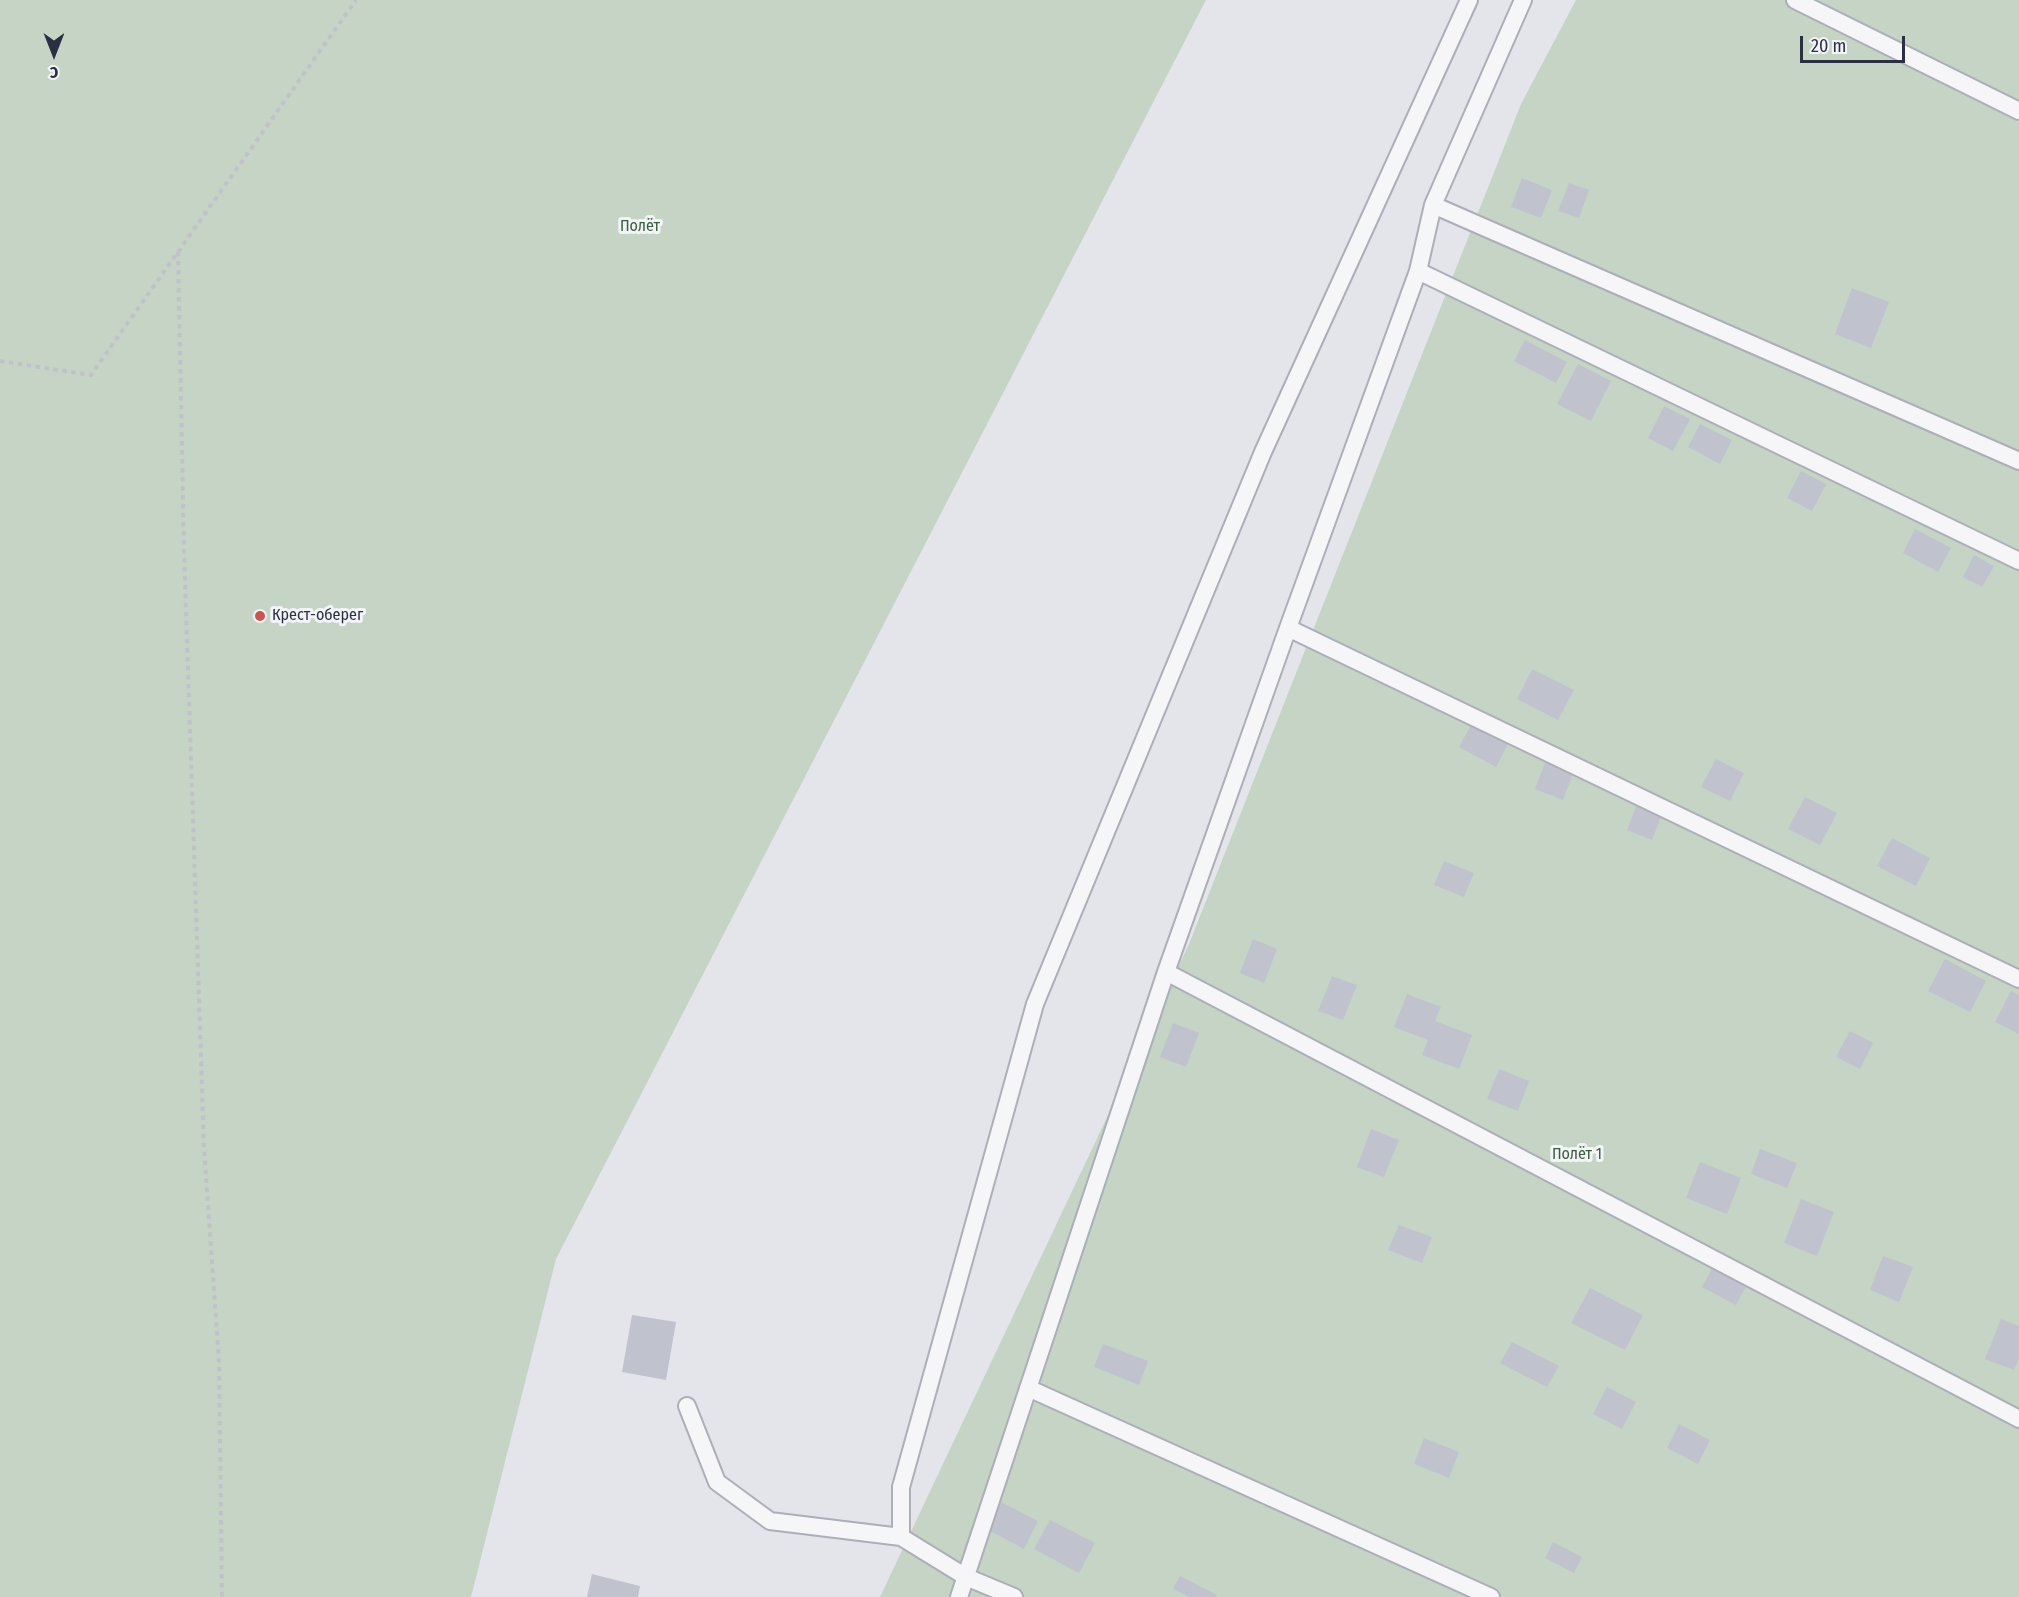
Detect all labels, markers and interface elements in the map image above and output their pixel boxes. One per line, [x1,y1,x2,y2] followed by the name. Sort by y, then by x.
[24,24,84,84] north arrow
[1803,24,1908,62] scale bar
[1811,35,1846,57] text: 20 m
[50,63,58,82] text: С
[620,217,660,237] park label: Полёт
[272,606,363,626] place label: Крест-оберег
[253,609,267,623] marker: Крест-оберег
[1552,1145,1602,1165] park label: Полёт 1

